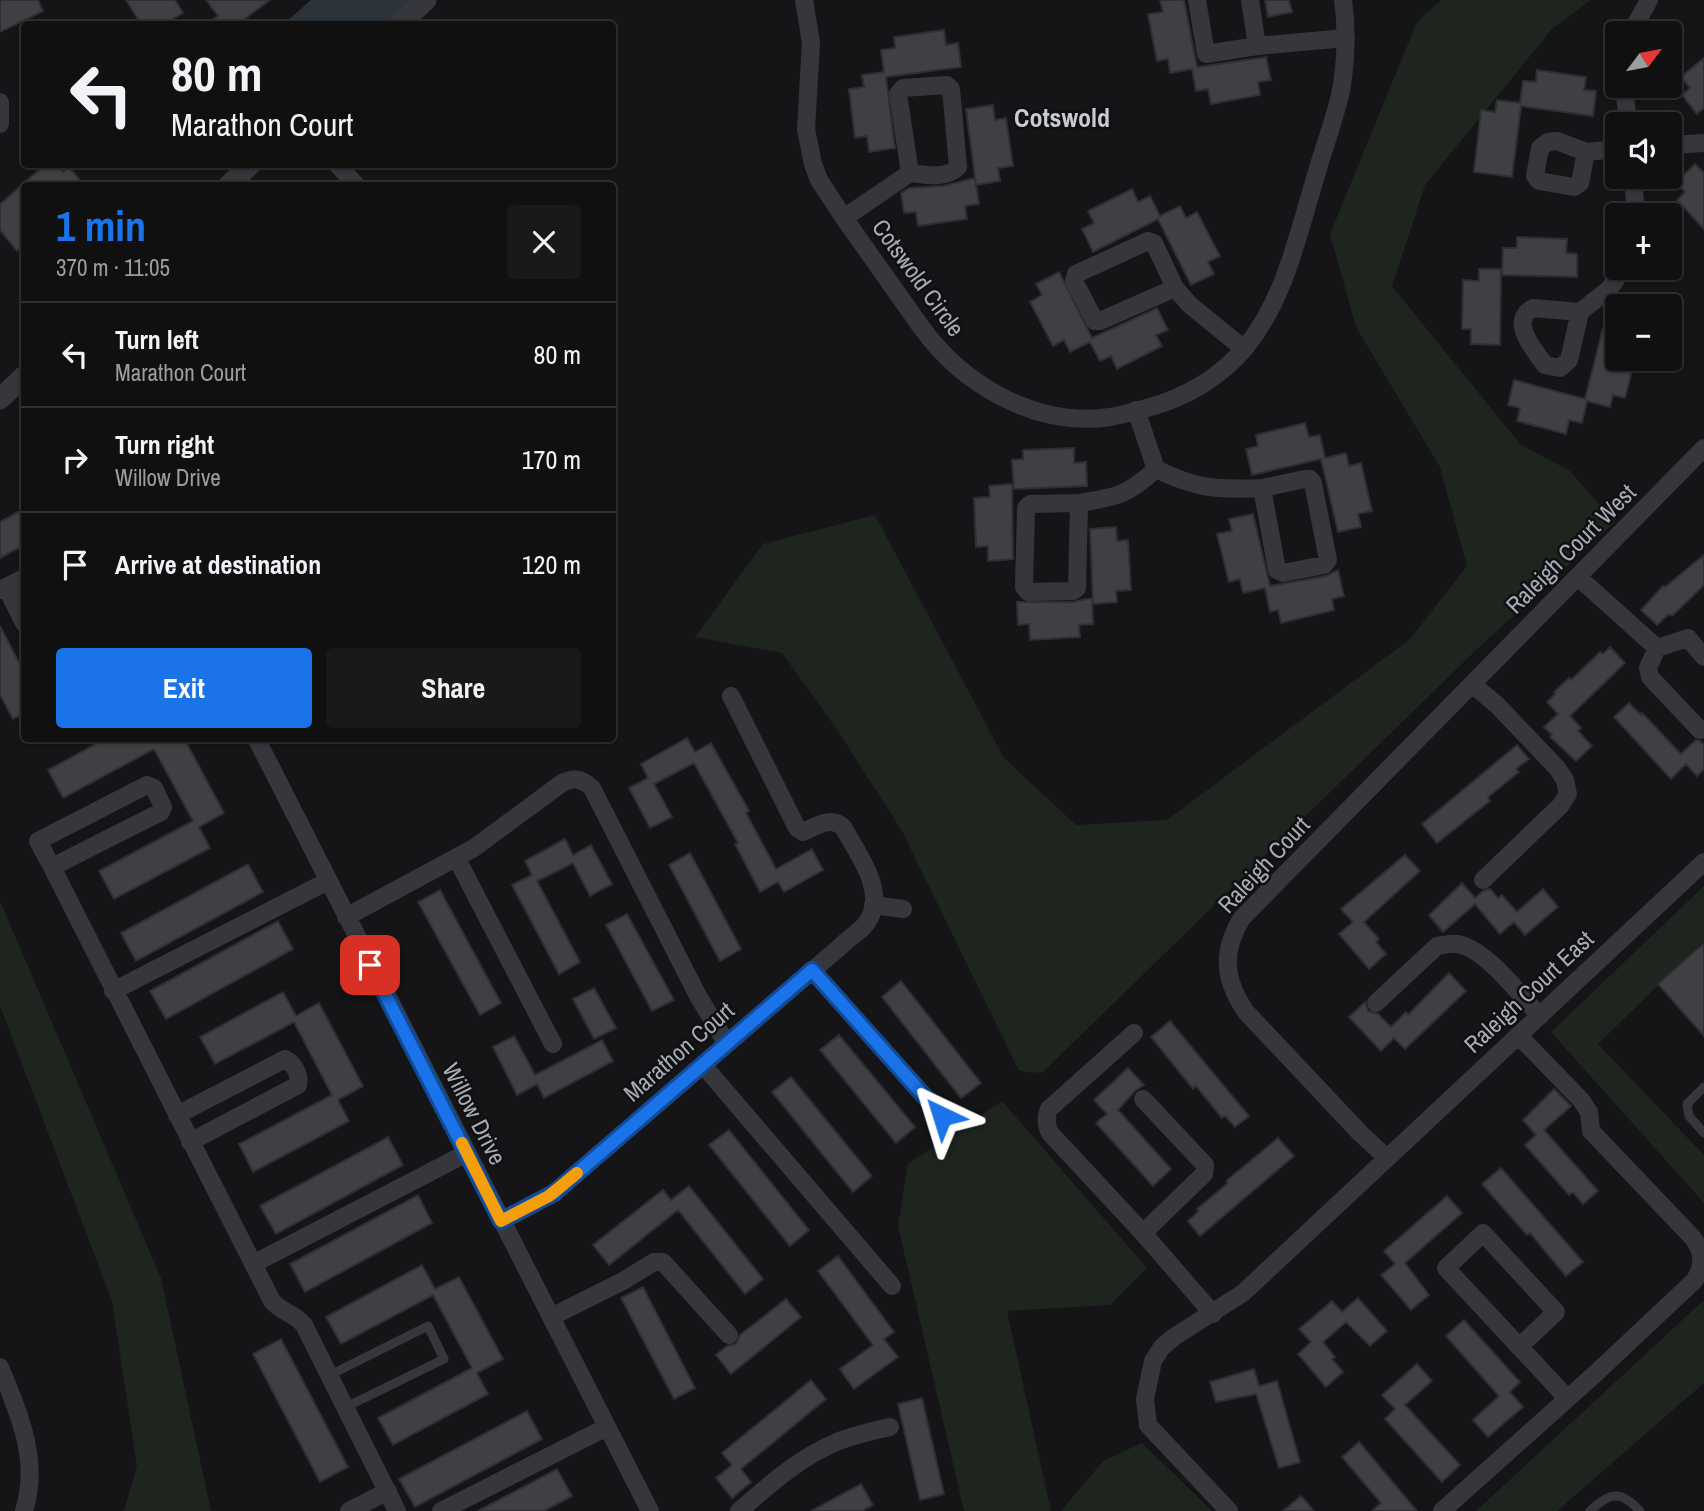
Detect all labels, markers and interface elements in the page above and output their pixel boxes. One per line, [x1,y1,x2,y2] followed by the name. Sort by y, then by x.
[1605,21,1682,98] north arrow
[1605,21,1682,371] map controls
[171,40,263,106] text: 80 m
[56,49,147,140] icon: left
[1014,100,1110,135] district label: Cotswold
[171,103,353,146] text: Marathon Court
[1605,112,1682,189] button: sound
[56,198,146,254] text: 1 min
[1605,203,1682,280] button: +
[507,205,581,279] button: close
[865,212,972,343] street label: Cotswold Circle
[56,252,170,283] text: 370 m · 11:05
[1605,294,1682,371] button: −
[115,322,199,357] text: Turn left
[56,336,94,374] icon: left
[534,337,581,372] text: 80 m
[115,357,246,388] text: Marathon Court
[115,427,214,462] text: Turn right
[56,441,94,479] icon: right
[522,442,581,477] text: 170 m
[115,462,221,493] text: Willow Drive
[1498,476,1643,620] street label: Raleigh Court West
[56,546,94,584] icon: arrive
[115,547,321,582] text: Arrive at destination
[522,547,581,582] text: 120 m
[56,648,312,728] button: Exit
[326,648,581,728] button: Share
[1210,809,1317,920] street label: Raleigh Court
[1457,923,1600,1060] street label: Raleigh Court East
[340,935,400,995] pin
[351,946,389,984] icon: arrive
[616,994,741,1108] street label: Marathon Court
[436,1057,514,1170] street label: Willow Drive
[905,1079,979,1153] position arrow

